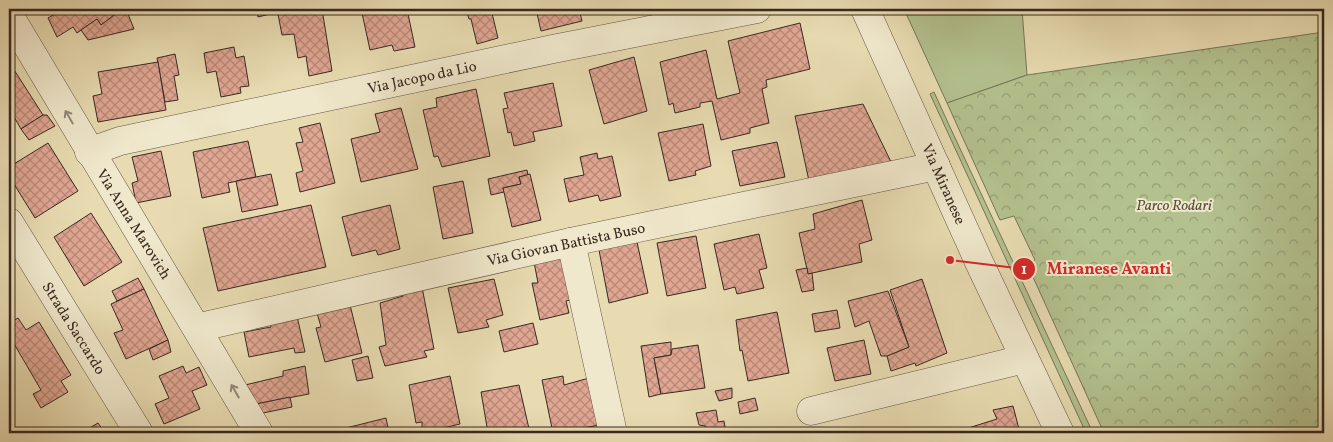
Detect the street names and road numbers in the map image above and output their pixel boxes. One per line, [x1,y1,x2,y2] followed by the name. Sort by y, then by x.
[366,57,479,100] street label: Via Jacopo da Lio
[915,141,970,228] street label: Via Miranese
[90,165,175,284] street label: Via Anna Marovich
[485,218,647,272] street label: Via Giovan Battista Buso
[36,278,110,379] street label: Strada Saccardo

